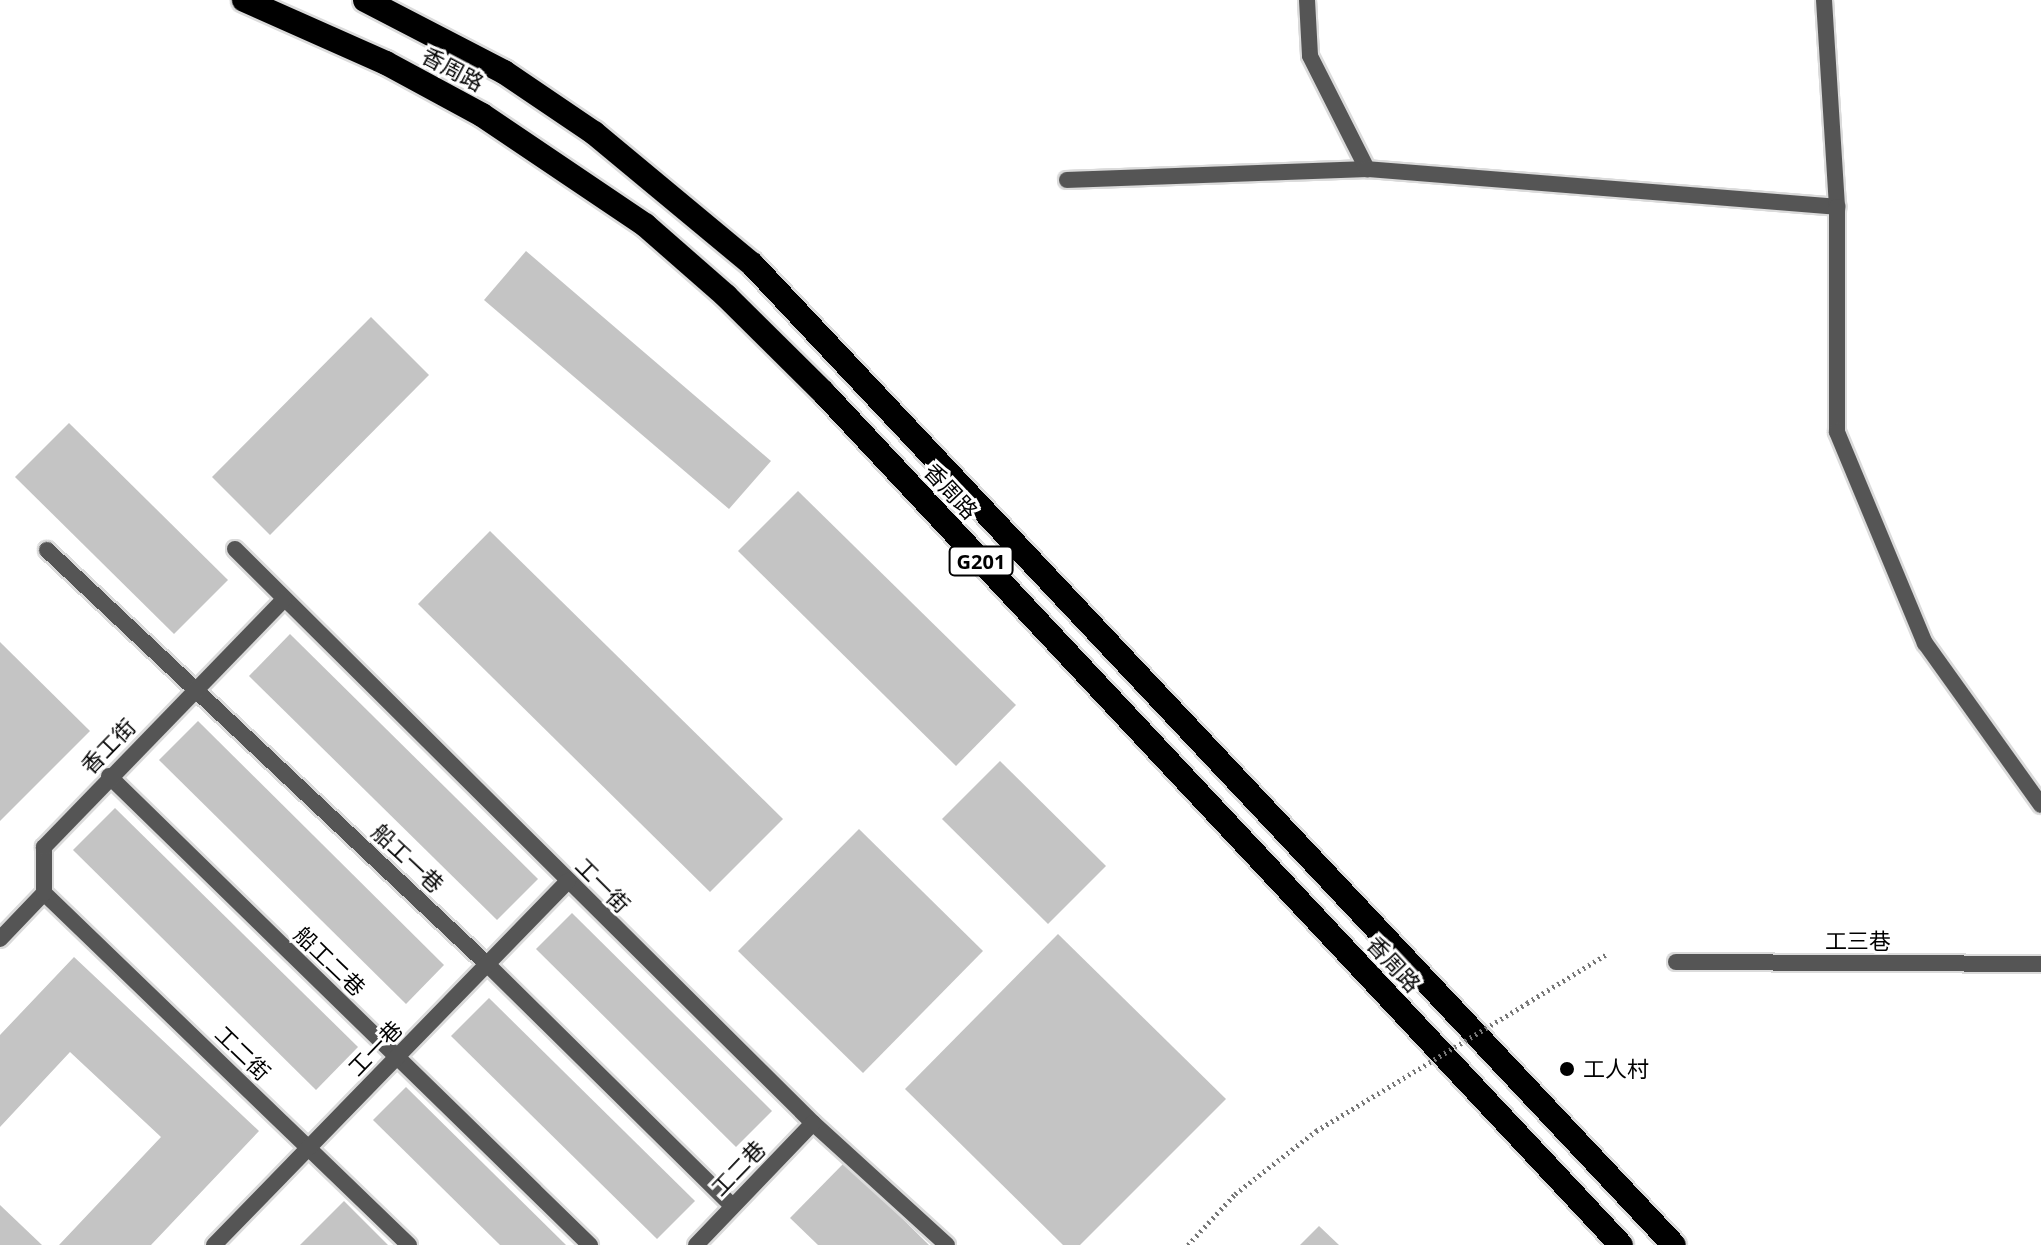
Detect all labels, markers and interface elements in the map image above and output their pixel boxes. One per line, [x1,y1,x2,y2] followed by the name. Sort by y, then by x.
[418,42,488,96] street label: 香周路
[919,458,983,524] street label: 香周路
[947,545,1015,577] road number: G201
[76,713,140,779] street label: 香工街
[367,818,449,898] street label: 船工一巷
[570,852,636,918] street label: 工一街
[289,921,371,1001] street label: 船工二巷
[1825,928,1891,954] street label: 工三巷
[1362,931,1426,997] street label: 香周路
[343,1015,407,1081] street label: 工一巷
[210,1021,276,1085] street label: 工二街
[1583,1056,1649,1082] place label: 工人村
[1558,1060,1576,1078] marker: 工人村
[706,1135,770,1201] street label: 工二巷

